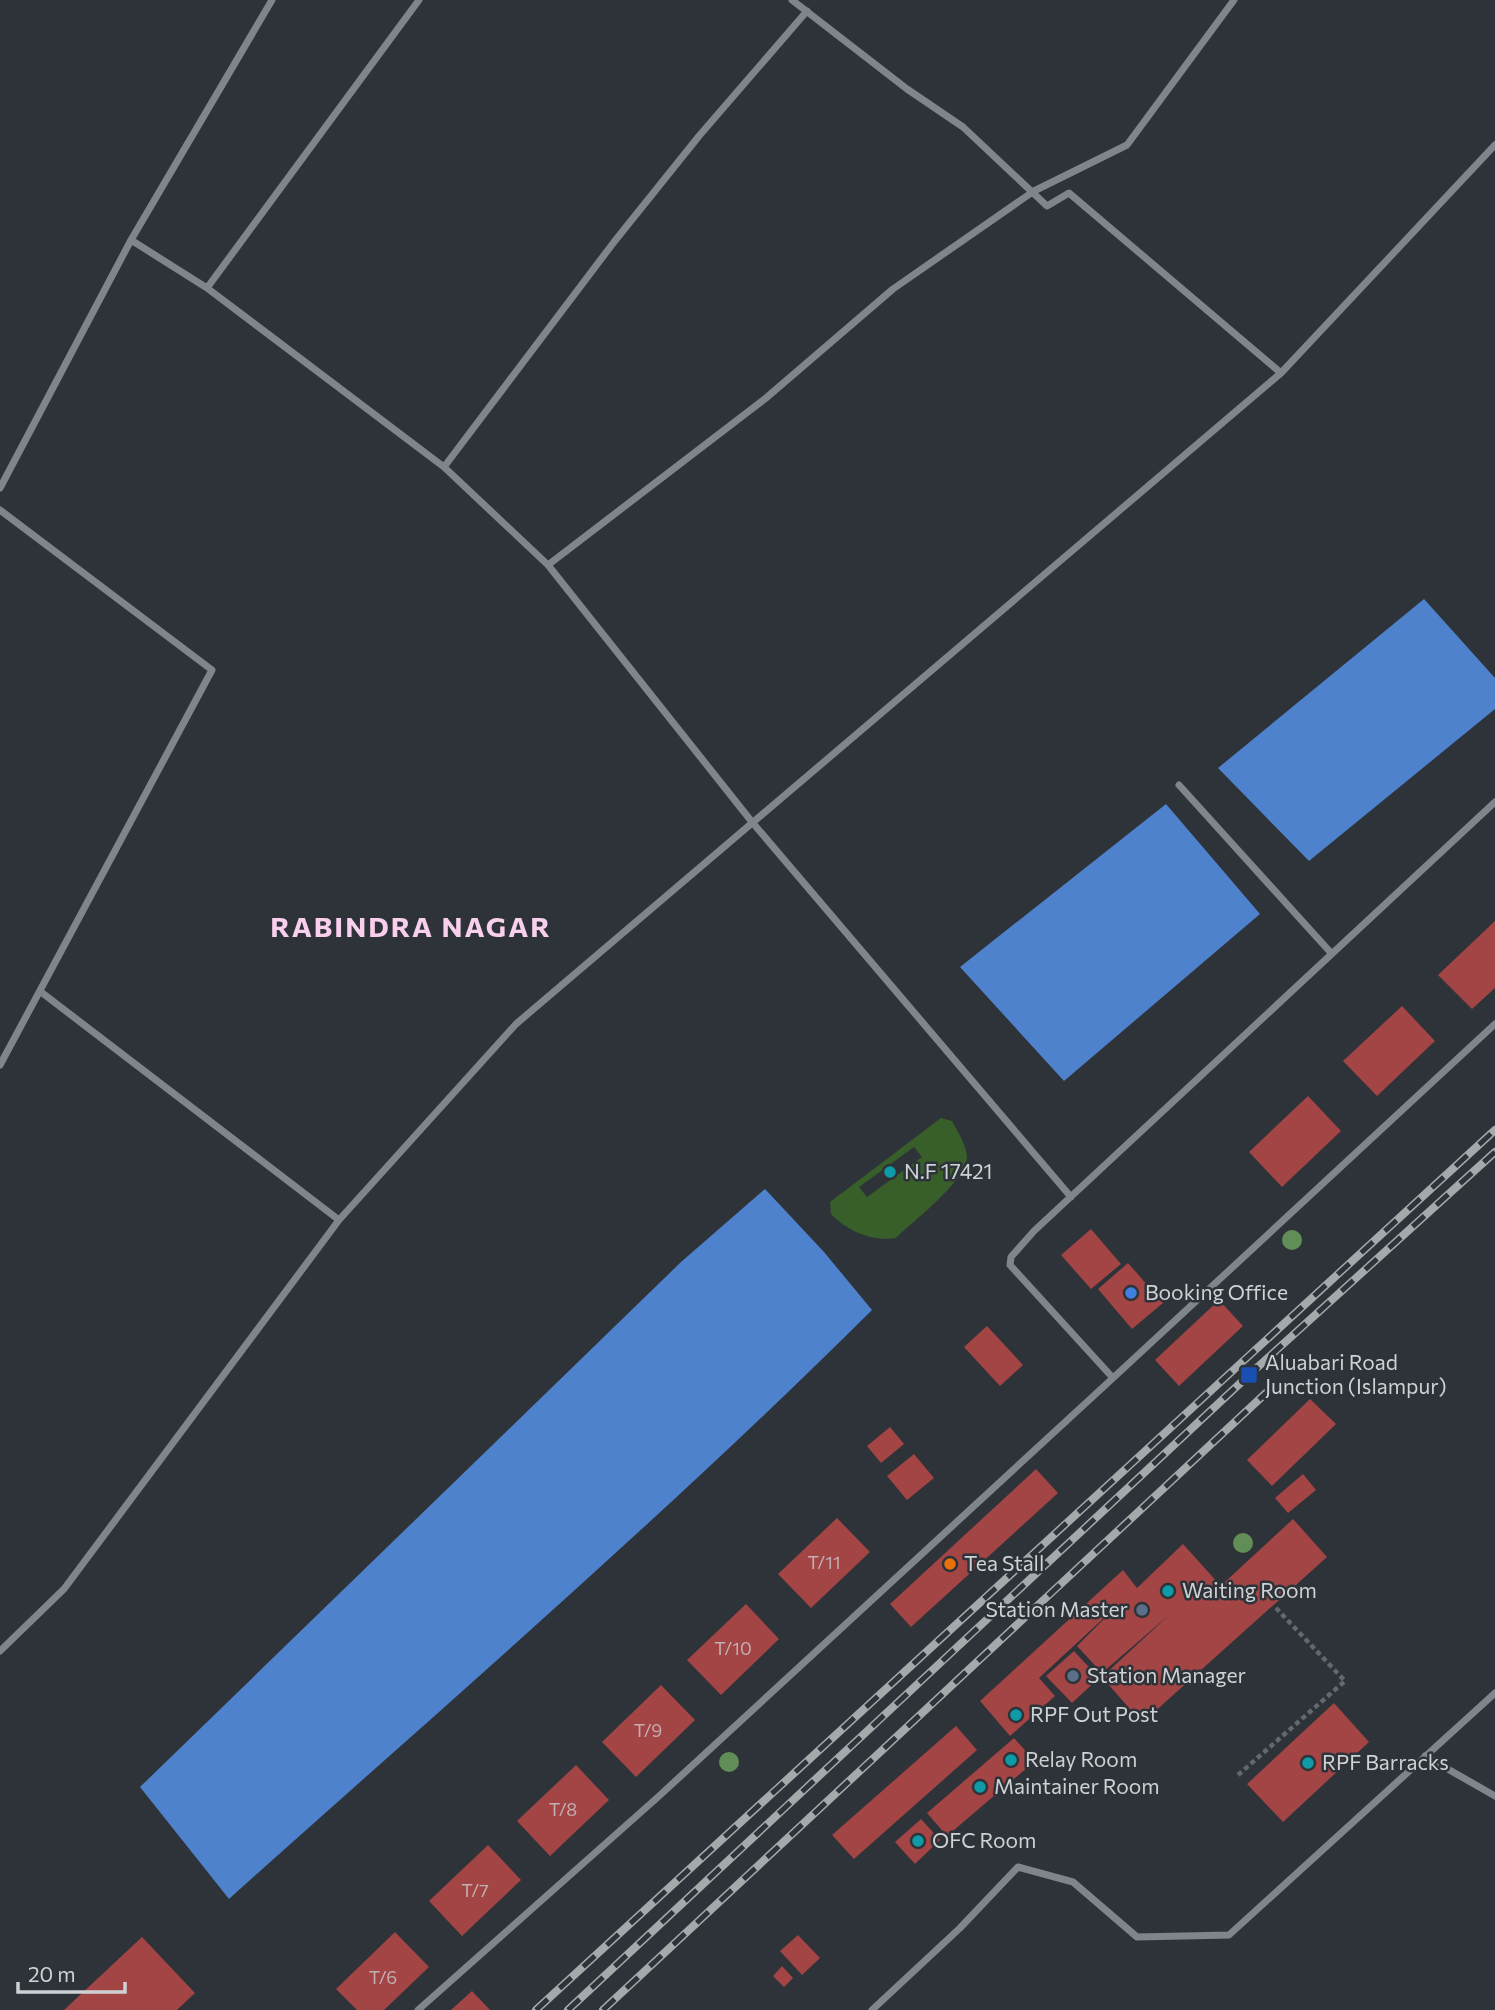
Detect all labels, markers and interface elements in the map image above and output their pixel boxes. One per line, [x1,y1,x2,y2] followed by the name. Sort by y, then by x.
[270,909,552,943] district label: RABINDRA NAGAR
[904,1158,993,1183] place label: N.F 17421
[882,1164,898,1180] marker: N.F 17421
[1145,1279,1288,1304] place label: Booking Office
[1123,1285,1139,1301] marker: Booking Office
[1265,1349,1447,1398] place label: Aluabari Road Junction (Islampur)
[1239,1365,1259,1385] marker: Aluabari Road Junction (Islampur)
[964,1550,1044,1575] place label: Tea Stall
[807,1551,841,1573] house number: T/11
[942,1556,958,1572] marker: Tea Stall
[1182,1577,1317,1602] place label: Waiting Room
[1160,1583,1176,1599] marker: Waiting Room
[985,1596,1128,1621] place label: Station Master
[1134,1602,1150,1618] marker: Station Master
[714,1637,752,1659] house number: T/10
[1087,1662,1246,1687] place label: Station Manager
[1065,1668,1081,1684] marker: Station Manager
[1030,1701,1158,1726] place label: RPF Out Post
[1008,1707,1024,1723] marker: RPF Out Post
[634,1719,662,1741] house number: T/9
[1025,1746,1137,1771] place label: Relay Room
[1322,1749,1449,1774] place label: RPF Barracks
[1003,1752,1019,1768] marker: Relay Room
[1300,1755,1316,1771] marker: RPF Barracks
[994,1773,1160,1798] place label: Maintainer Room
[972,1779,988,1795] marker: Maintainer Room
[549,1798,577,1820] house number: T/8
[932,1827,1036,1852] place label: OFC Room
[910,1833,926,1849] marker: OFC Room
[461,1879,489,1901] house number: T/7
[18,1951,124,1995] scale bar
[28,1961,76,1986] text: 20 m
[369,1966,397,1988] house number: T/6

